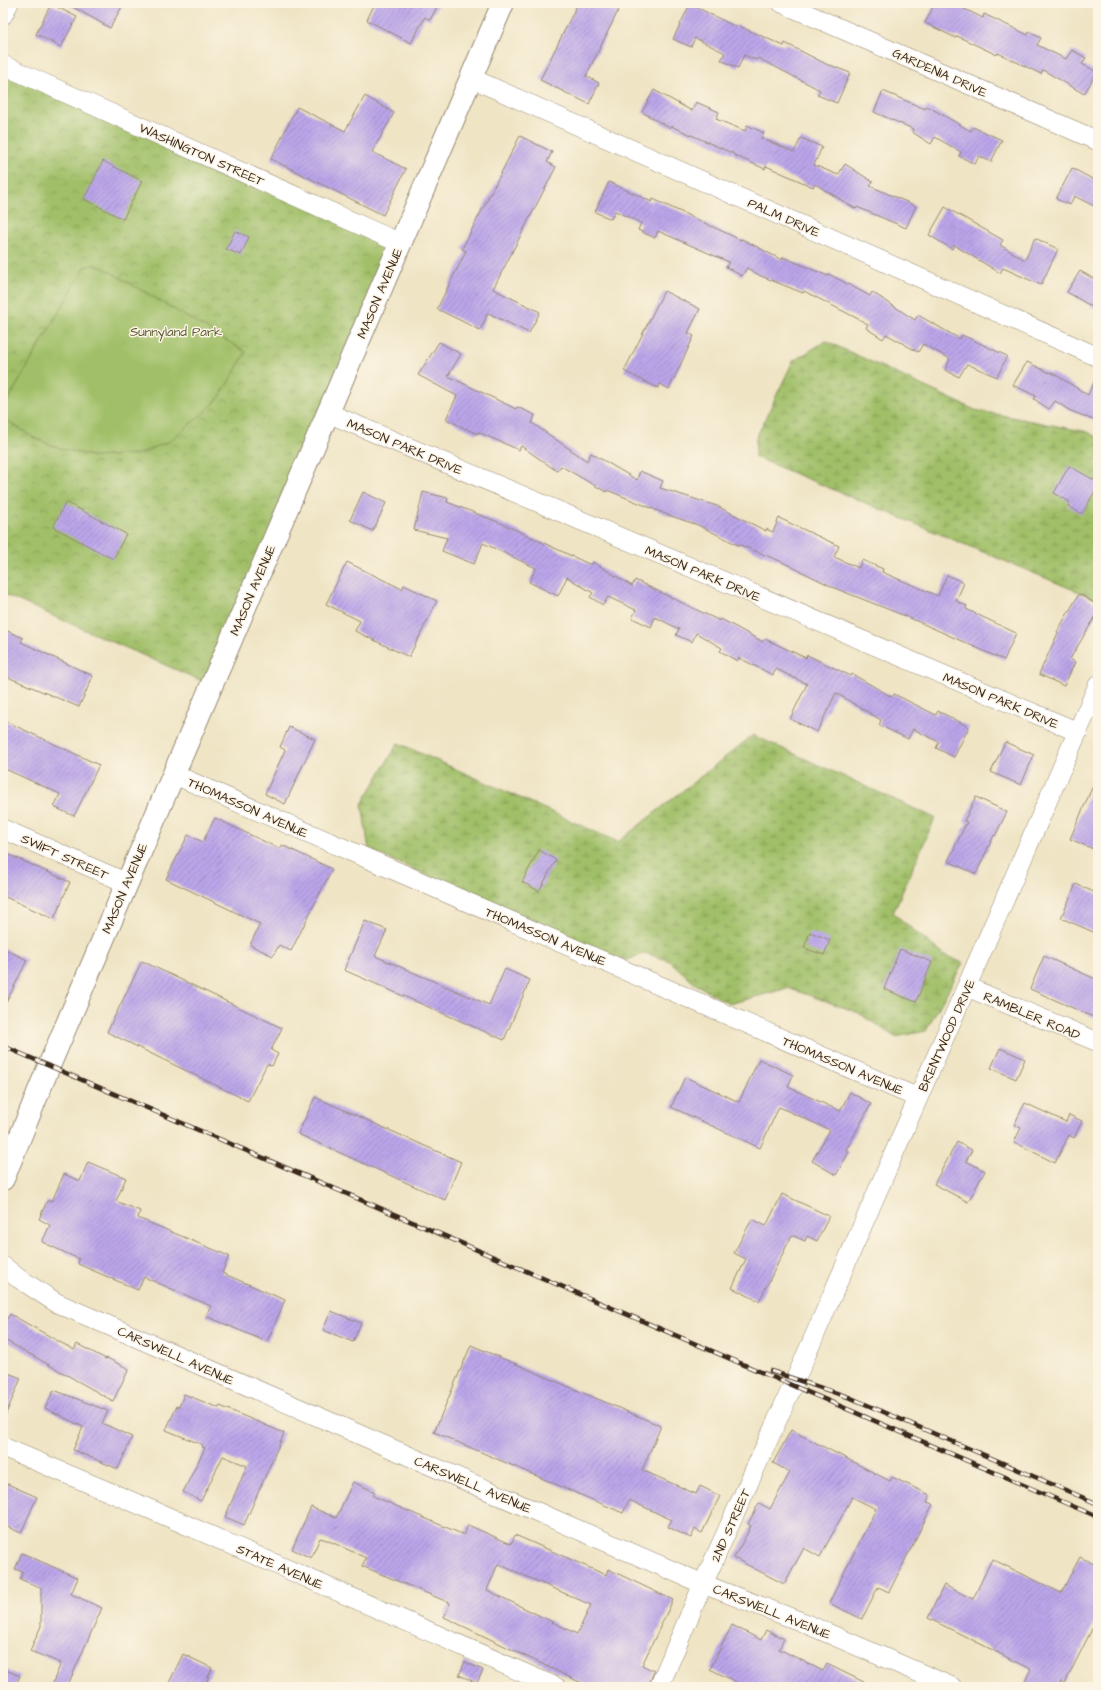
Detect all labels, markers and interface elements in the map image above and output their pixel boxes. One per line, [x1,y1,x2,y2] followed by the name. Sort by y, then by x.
[889,44,990,102] street label: GARDENIA DRIVE
[136,119,268,191] street label: WASHINGTON STREET
[745,194,823,242] street label: PALM DRIVE
[353,245,407,341] street label: MASON AVENUE
[130,323,222,342] park label: Sunnyland Park
[344,414,465,480] street label: MASON PARK DRIVE
[642,541,763,607] street label: MASON PARK DRIVE
[226,542,280,638] street label: MASON AVENUE
[940,668,1061,734] street label: MASON PARK DRIVE
[185,773,311,843] street label: THOMASSON AVENUE
[18,830,112,885] street label: SWIFT STREET
[98,840,152,936] street label: MASON AVENUE
[482,903,609,971] street label: THOMASSON AVENUE
[914,976,980,1094] street label: BRENTWOOD DRIVE
[980,987,1083,1045] street label: RAMBLER ROAD
[779,1032,906,1100] street label: THOMASSON AVENUE
[115,1322,237,1390] street label: CARSWELL AVENUE
[411,1452,534,1518] street label: CARSWELL AVENUE
[707,1485,755,1565] street label: 2ND STREET
[233,1540,326,1594] street label: STATE AVENUE
[710,1580,833,1644] street label: CARSWELL AVENUE

